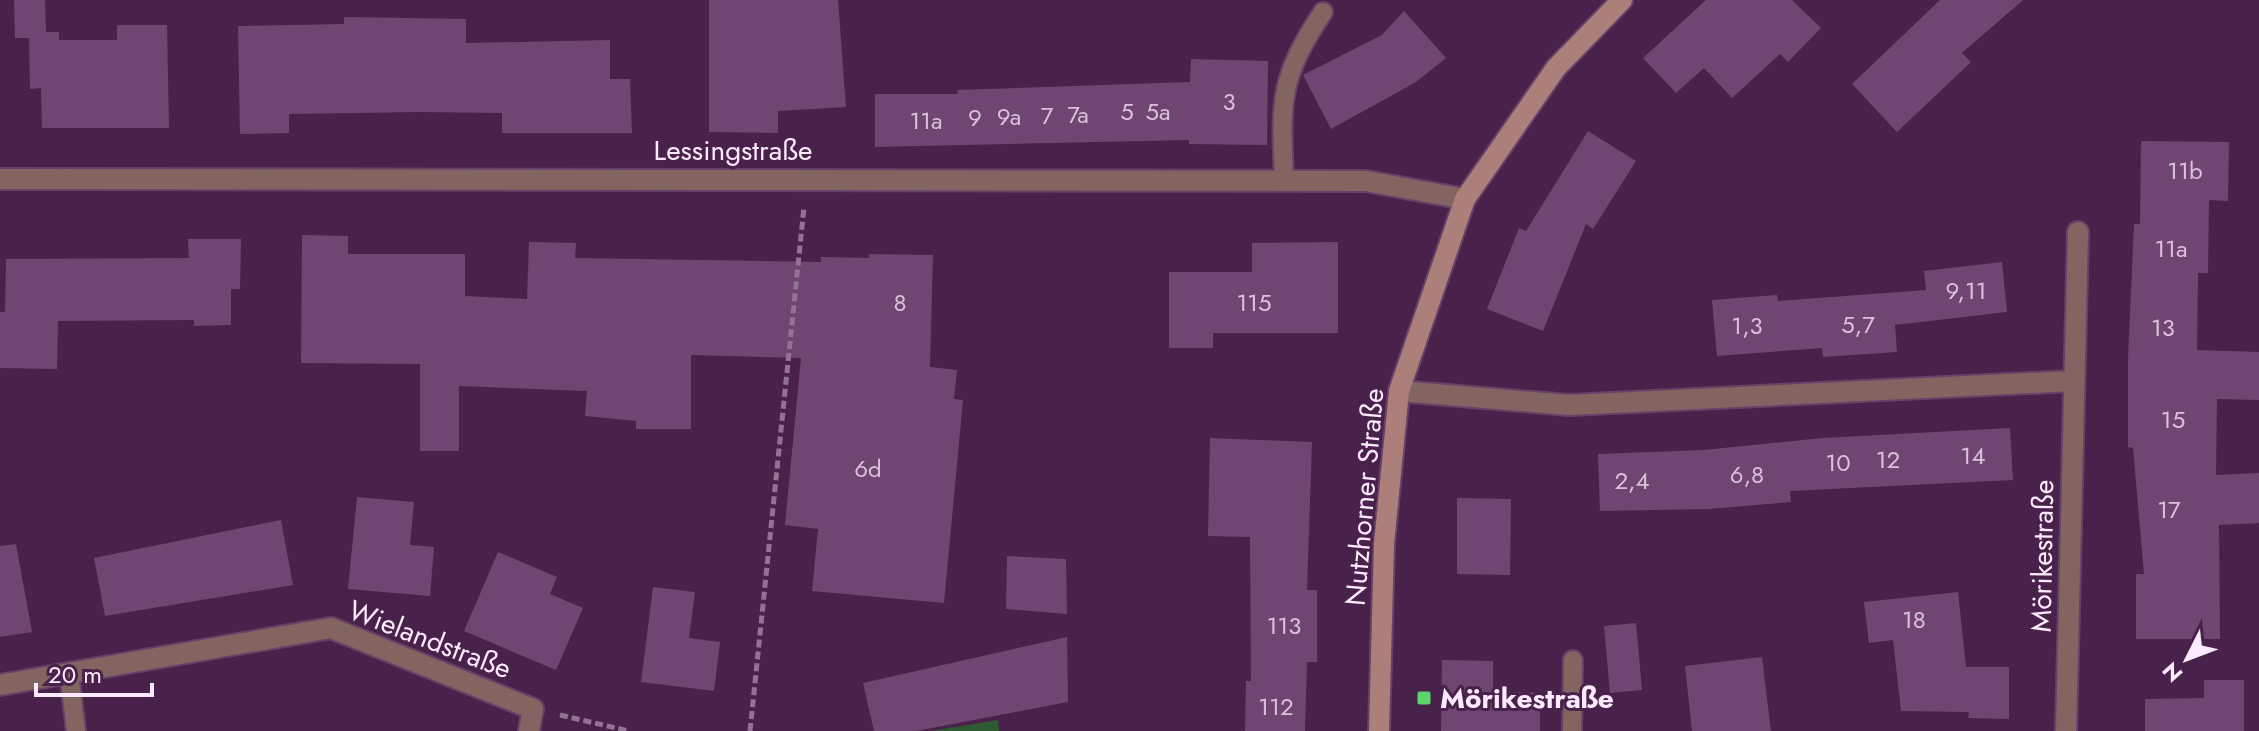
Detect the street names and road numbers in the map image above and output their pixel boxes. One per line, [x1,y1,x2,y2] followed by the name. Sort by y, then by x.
[654,130,812,171] street label: Lessingstraße
[1335,387,1394,607] street label: Nutzhorner Straße
[2021,479,2064,633] street label: Mörikestraße
[343,590,517,689] street label: Wielandstraße

